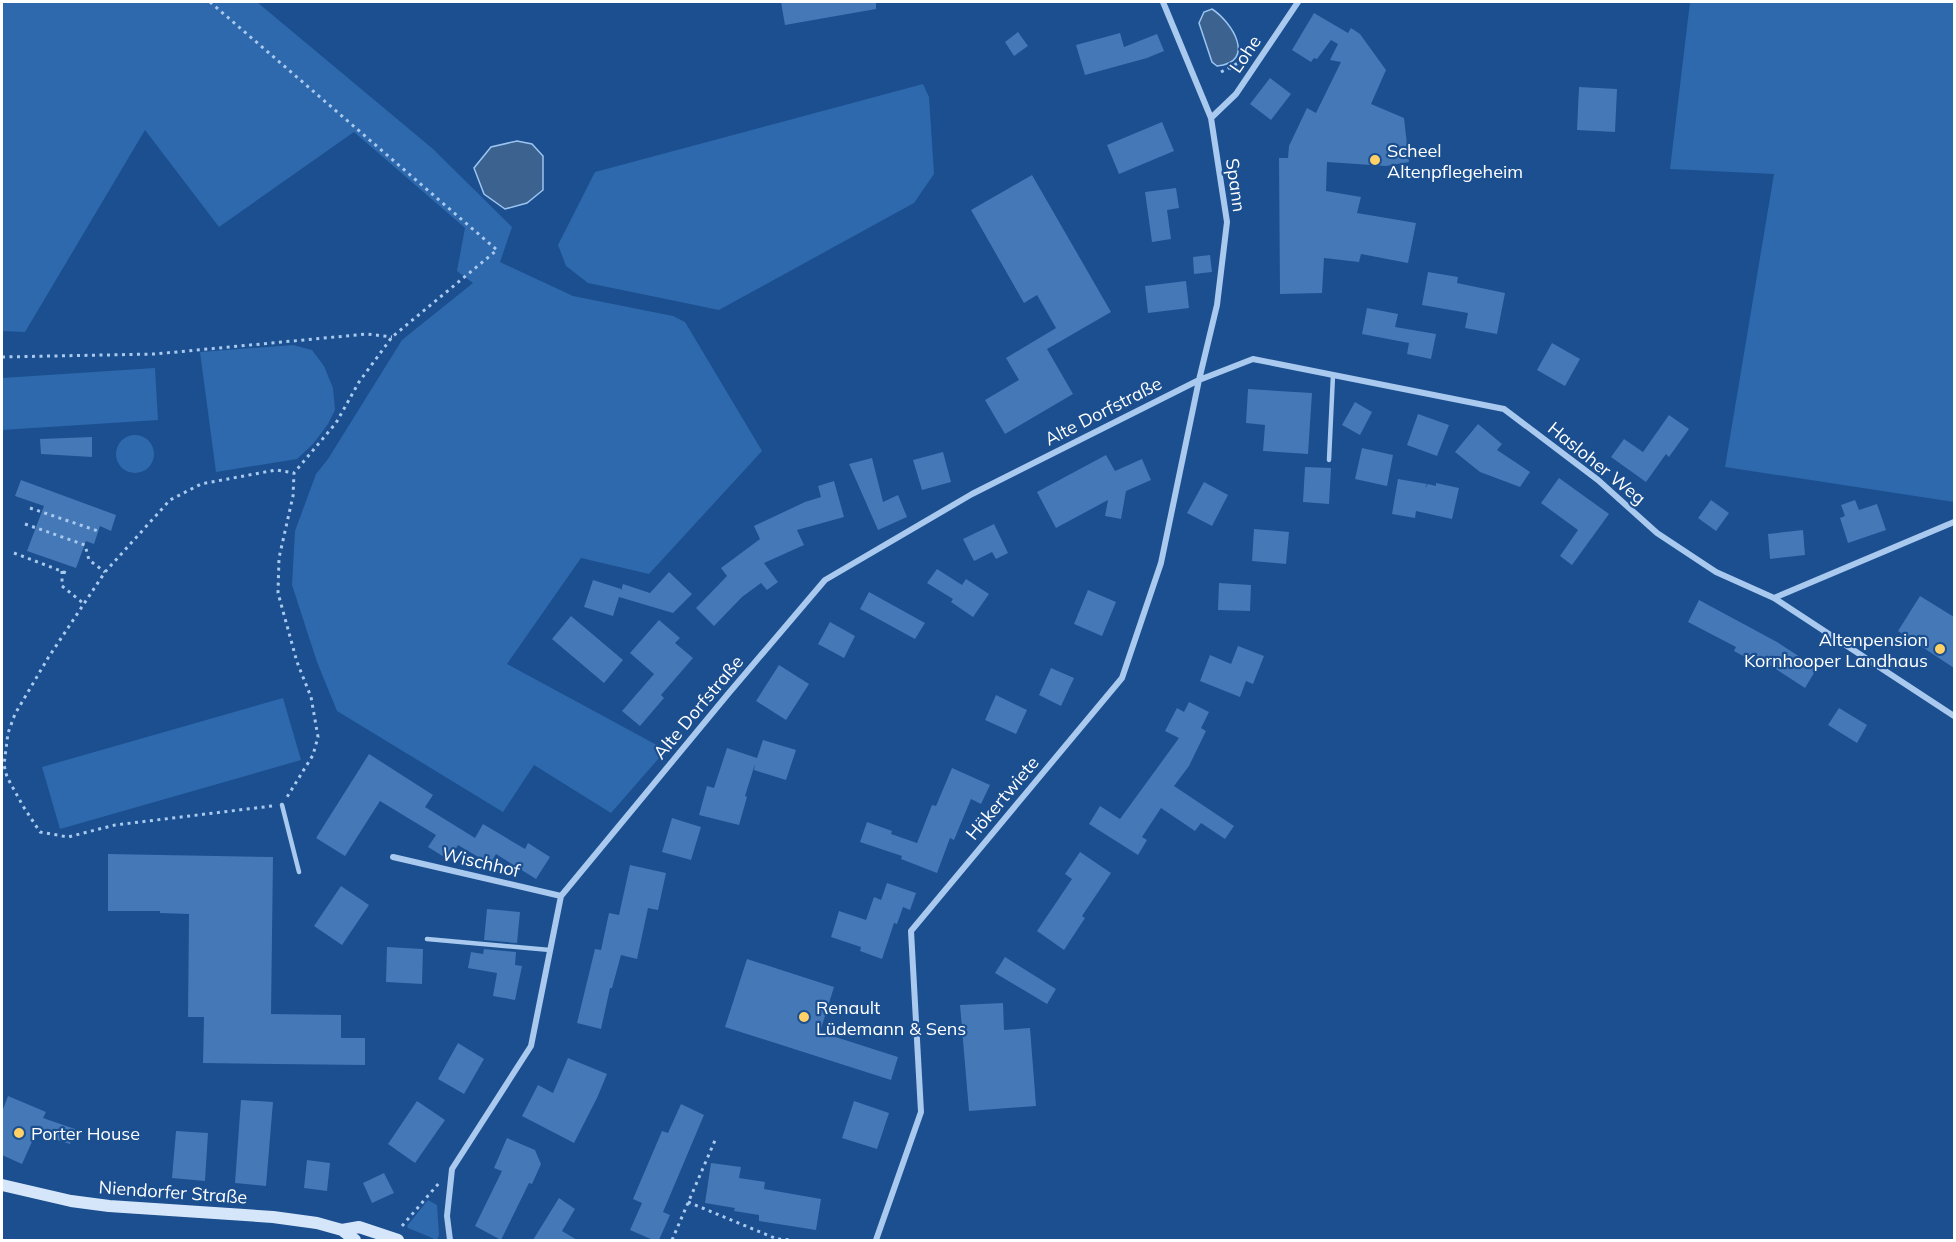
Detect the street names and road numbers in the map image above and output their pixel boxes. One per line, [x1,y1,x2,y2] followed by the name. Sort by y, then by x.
[1224,31,1266,77] street label: Lohe
[1221,157,1251,213] street label: Spann
[1041,372,1165,450] street label: Alte Dorfstraße
[1543,417,1651,509] street label: Hasloher Weg
[648,650,748,764] street label: Alte Dorfstraße
[960,752,1044,844] street label: Hökertwiete
[440,842,523,882] street label: Wischhof
[98,1175,248,1209] street label: Niendorfer Straße

